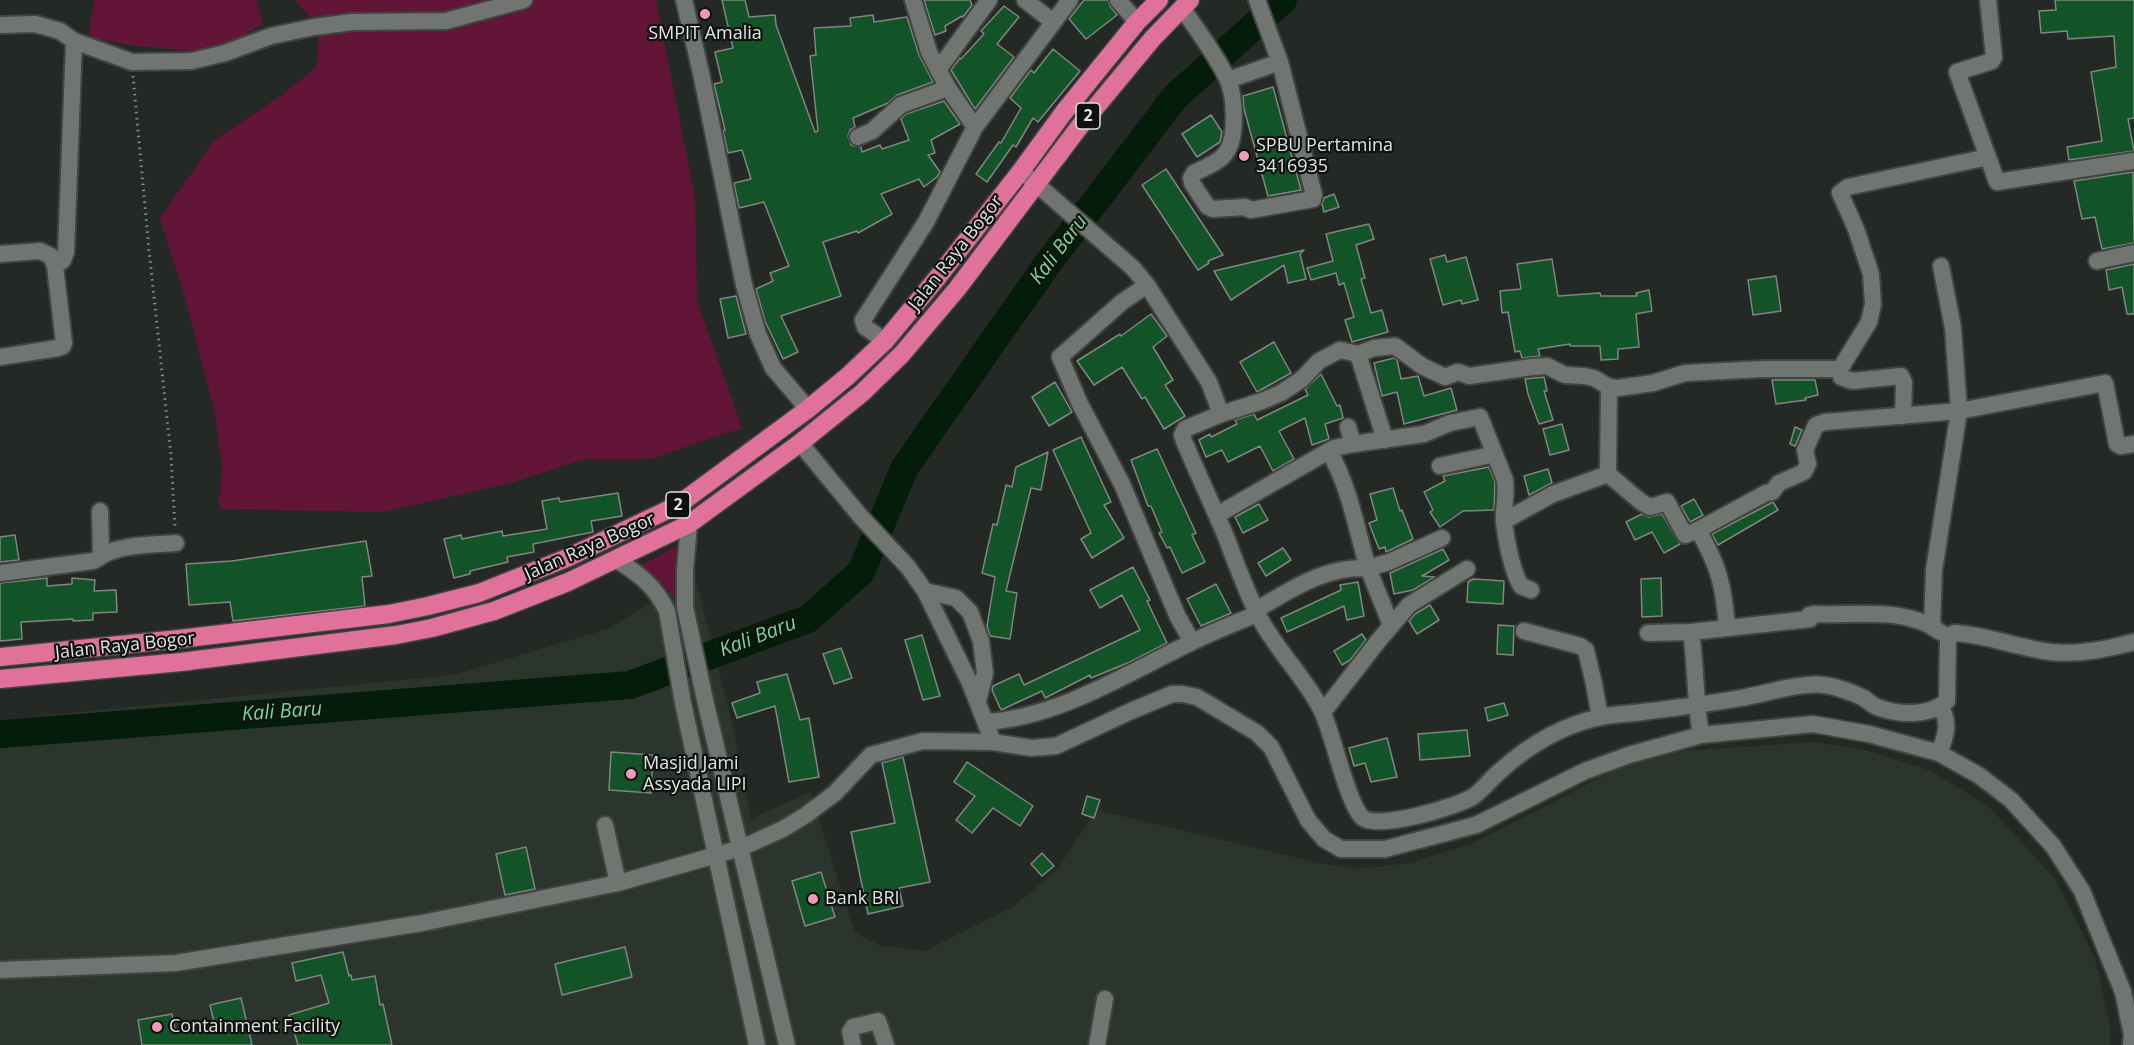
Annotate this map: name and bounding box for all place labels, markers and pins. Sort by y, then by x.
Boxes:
marker: SMPIT Amalia [698,7,712,21]
place label: SMPIT Amalia [648,23,762,45]
place label: SPBU Pertamina 3416935 [1256,135,1393,178]
marker: SPBU Pertamina 3416935 [1237,149,1251,163]
place label: Masjid Jami Assyada LIPI [643,753,747,795]
marker: Masjid Jami Assyada LIPI [624,767,638,781]
place label: Bank BRI [825,888,900,910]
marker: Bank BRI [806,892,820,906]
place label: Containment Facility [169,1016,340,1038]
marker: Containment Facility [150,1020,164,1034]

